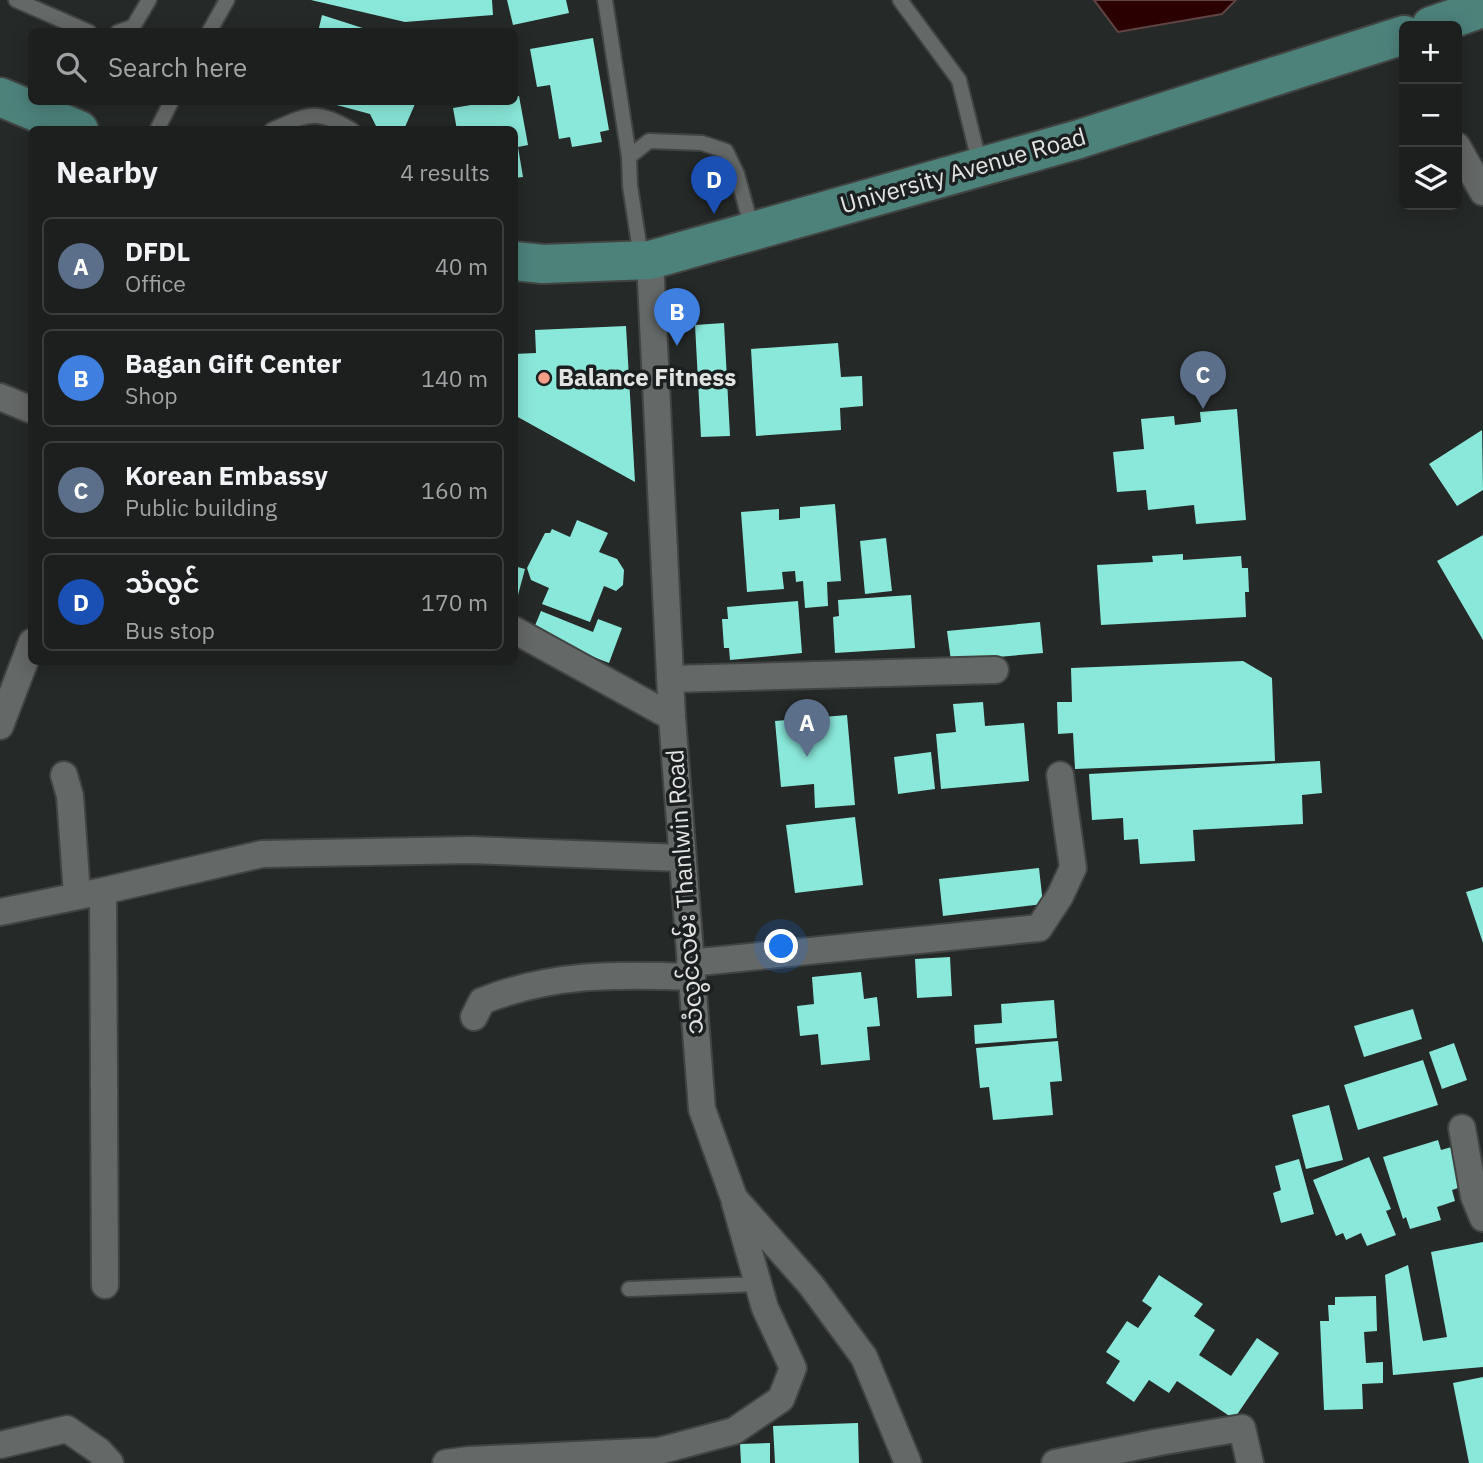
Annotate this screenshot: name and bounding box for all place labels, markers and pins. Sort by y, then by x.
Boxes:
pin: D [691,156,737,214]
pin: B [654,288,700,346]
pin: C [1180,351,1226,409]
place label: Balance Fitness [558,361,736,393]
marker: Balance Fitness [536,370,552,386]
pin: A [784,699,830,757]

